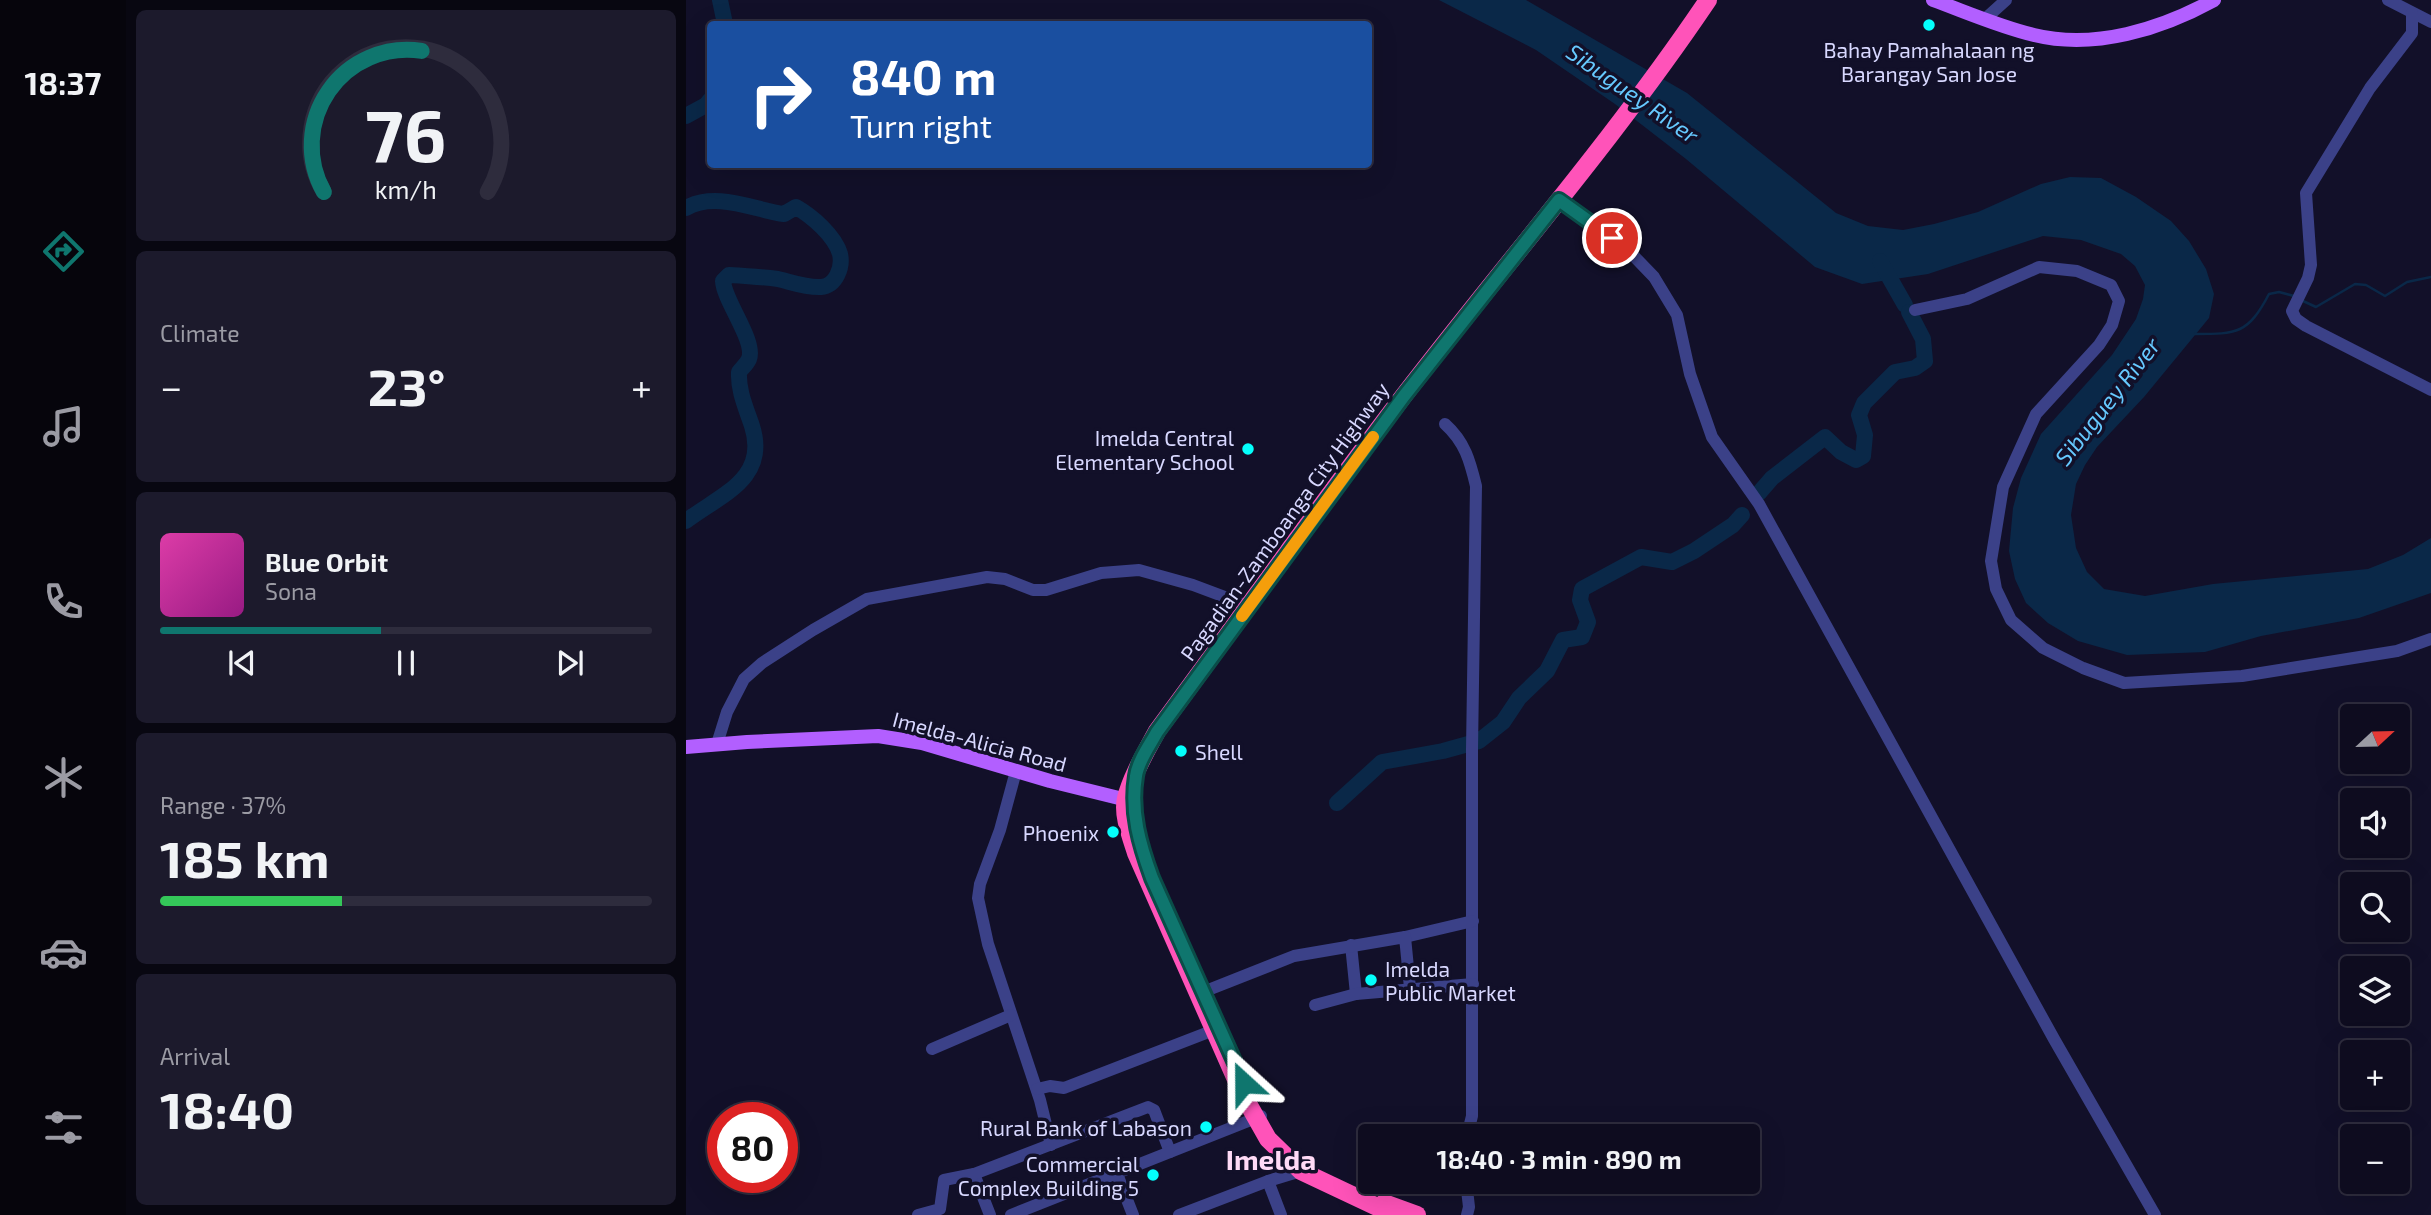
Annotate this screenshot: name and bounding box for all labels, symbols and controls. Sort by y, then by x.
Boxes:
marker: Bahay Pamahalaan ng Barangay San Jose [1921,17,1937,33]
water label: Sibuguey River [1562,37,1705,149]
place label: Bahay Pamahalaan ng Barangay San Jose [1823,37,2035,86]
text: 840 m [850,46,996,105]
icon: right [735,49,826,140]
text: 18:37 [24,63,102,101]
text: 76 [365,89,447,177]
text: Turn right [850,106,992,144]
text: km/h [375,173,437,203]
pin [1582,208,1642,268]
icon: arrive [1593,219,1631,257]
icon: directions [39,227,88,276]
text: Climate [160,319,240,347]
water label: Sibuguey River [2048,331,2166,470]
text: 23° [368,354,445,416]
text: − [160,363,182,409]
text: + [631,363,652,409]
street label: Pagadian-Zamboanga City Highway [1175,377,1393,665]
icon: music [39,402,88,451]
place label: Imelda Central Elementary School [1055,425,1235,474]
marker: Imelda Central Elementary School [1240,441,1256,457]
text: Blue Orbit [265,546,388,577]
icon: phone [39,577,88,626]
text: Sona [265,577,317,605]
icon: previous [223,644,261,682]
icon: pause [387,644,425,682]
icon: next [551,644,589,682]
north arrow [2340,704,2410,774]
map controls [2340,704,2410,1194]
street label: Imelda-Alicia Road [890,706,1070,776]
place label: Shell [1195,739,1243,764]
marker: Shell [1173,743,1189,759]
icon: climate [39,753,88,802]
button: sound [2340,788,2410,858]
text: Range · 37% [160,791,286,819]
place label: Phoenix [1023,820,1099,845]
marker: Phoenix [1105,824,1121,840]
text: 185 km [160,826,330,888]
button: search [2340,872,2410,942]
icon: car [39,928,88,977]
place label: Imelda Public Market [1385,956,1516,1005]
button: layers [2340,956,2410,1026]
marker: Imelda Public Market [1363,972,1379,988]
button: + [2340,1040,2410,1110]
text: Arrival [160,1042,230,1070]
position arrow [1207,1046,1281,1120]
text: 18:40 [160,1077,294,1139]
speed limit sign: 80 [707,1102,798,1193]
icon: filters [39,1103,88,1152]
place label: Rural Bank of Labason [980,1115,1192,1140]
marker: Rural Bank of Labason [1198,1119,1214,1135]
button: − [2340,1124,2410,1194]
district label: Imelda [1226,1142,1316,1176]
text: 18:40 · 3 min · 890 m [1436,1143,1682,1174]
place label: Commercial Complex Building 5 [958,1151,1140,1200]
marker: Commercial Complex Building 5 [1145,1167,1161,1183]

